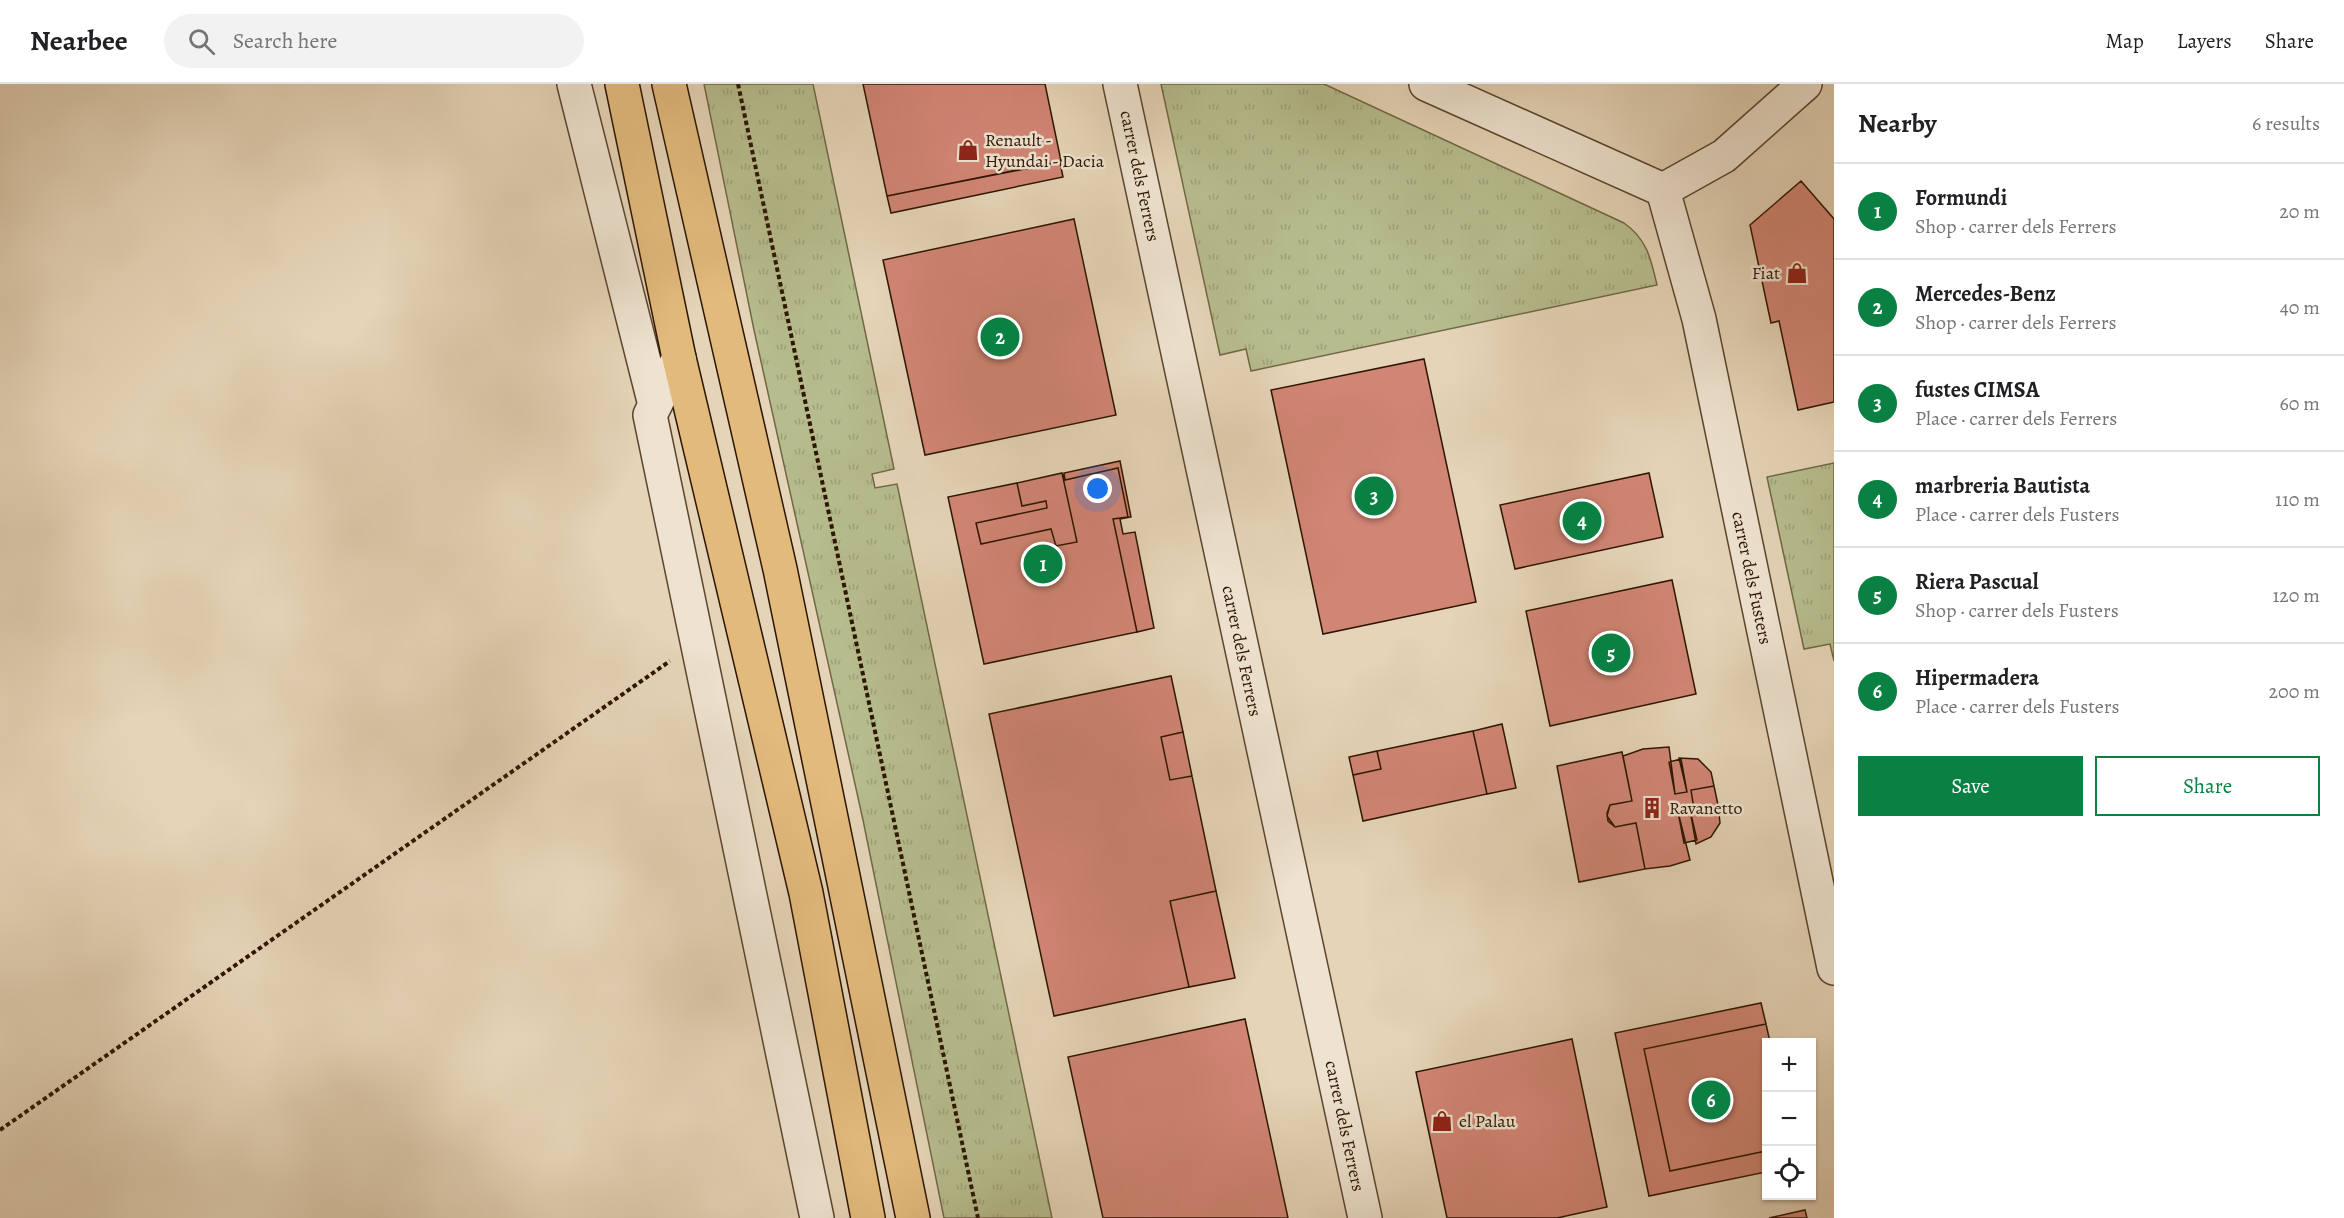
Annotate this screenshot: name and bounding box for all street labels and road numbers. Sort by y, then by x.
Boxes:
street label: carrer dels Ferrers [1114,108,1166,244]
street label: carrer dels Fusters [1726,509,1778,647]
street label: carrer dels Ferrers [1216,583,1268,719]
street label: carrer dels Ferrers [1319,1058,1371,1194]

